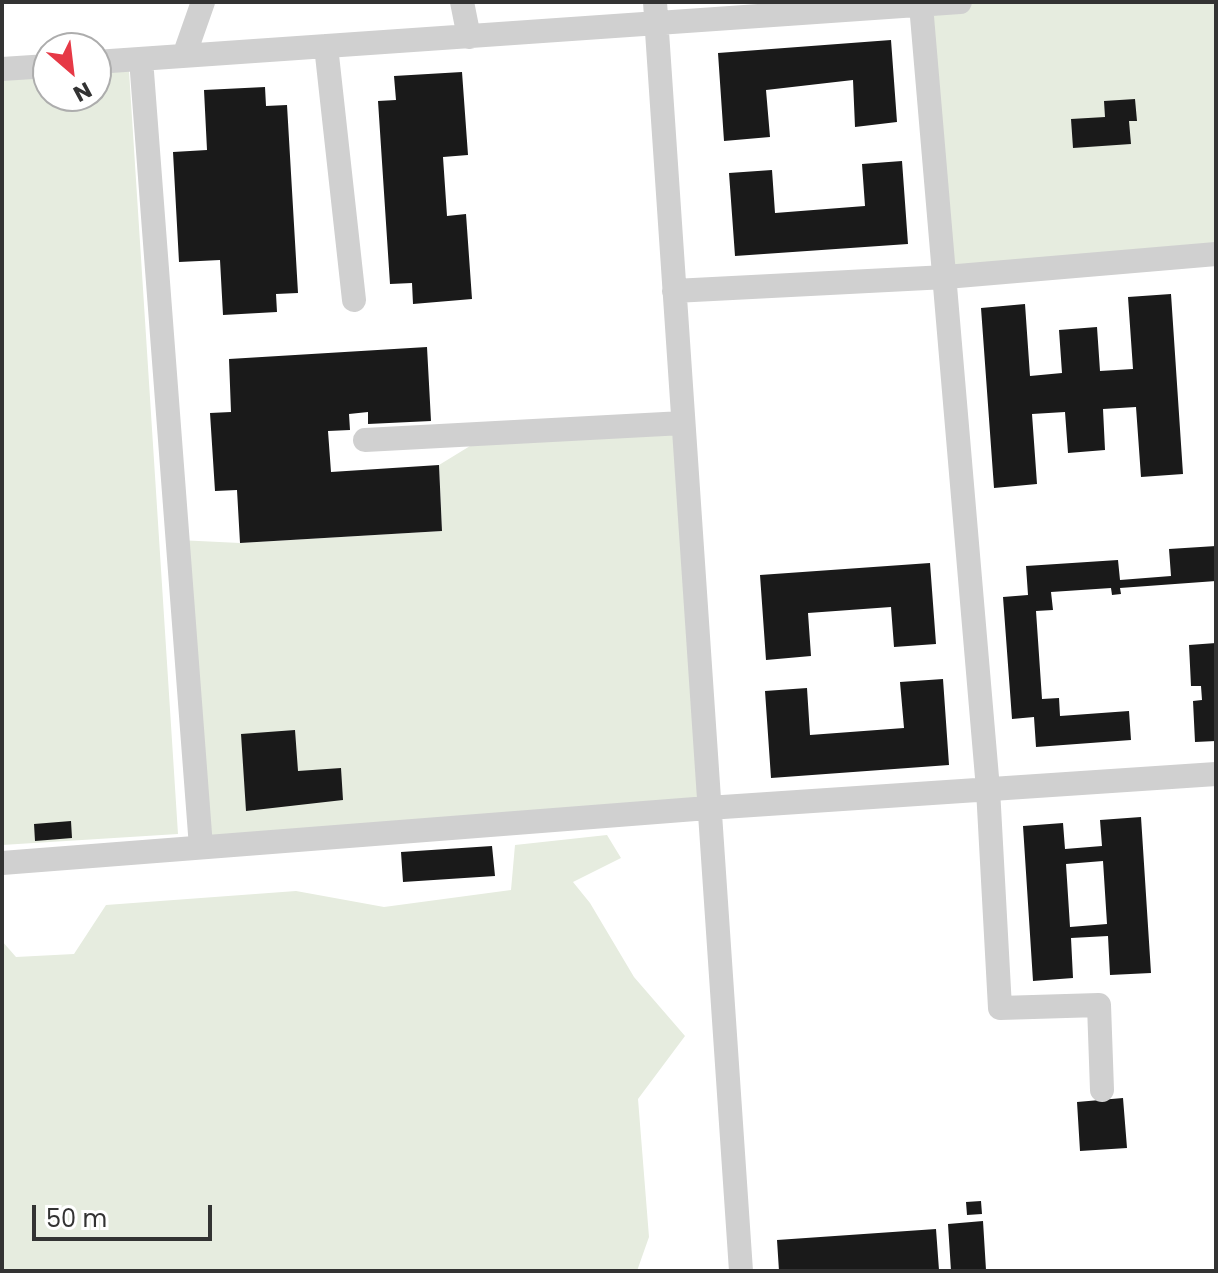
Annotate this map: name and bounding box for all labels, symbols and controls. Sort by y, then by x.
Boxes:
north arrow [32,32,112,112]
text: N [68,74,97,109]
scale bar [36,1189,216,1239]
text: 50 m [46,1202,107,1235]

